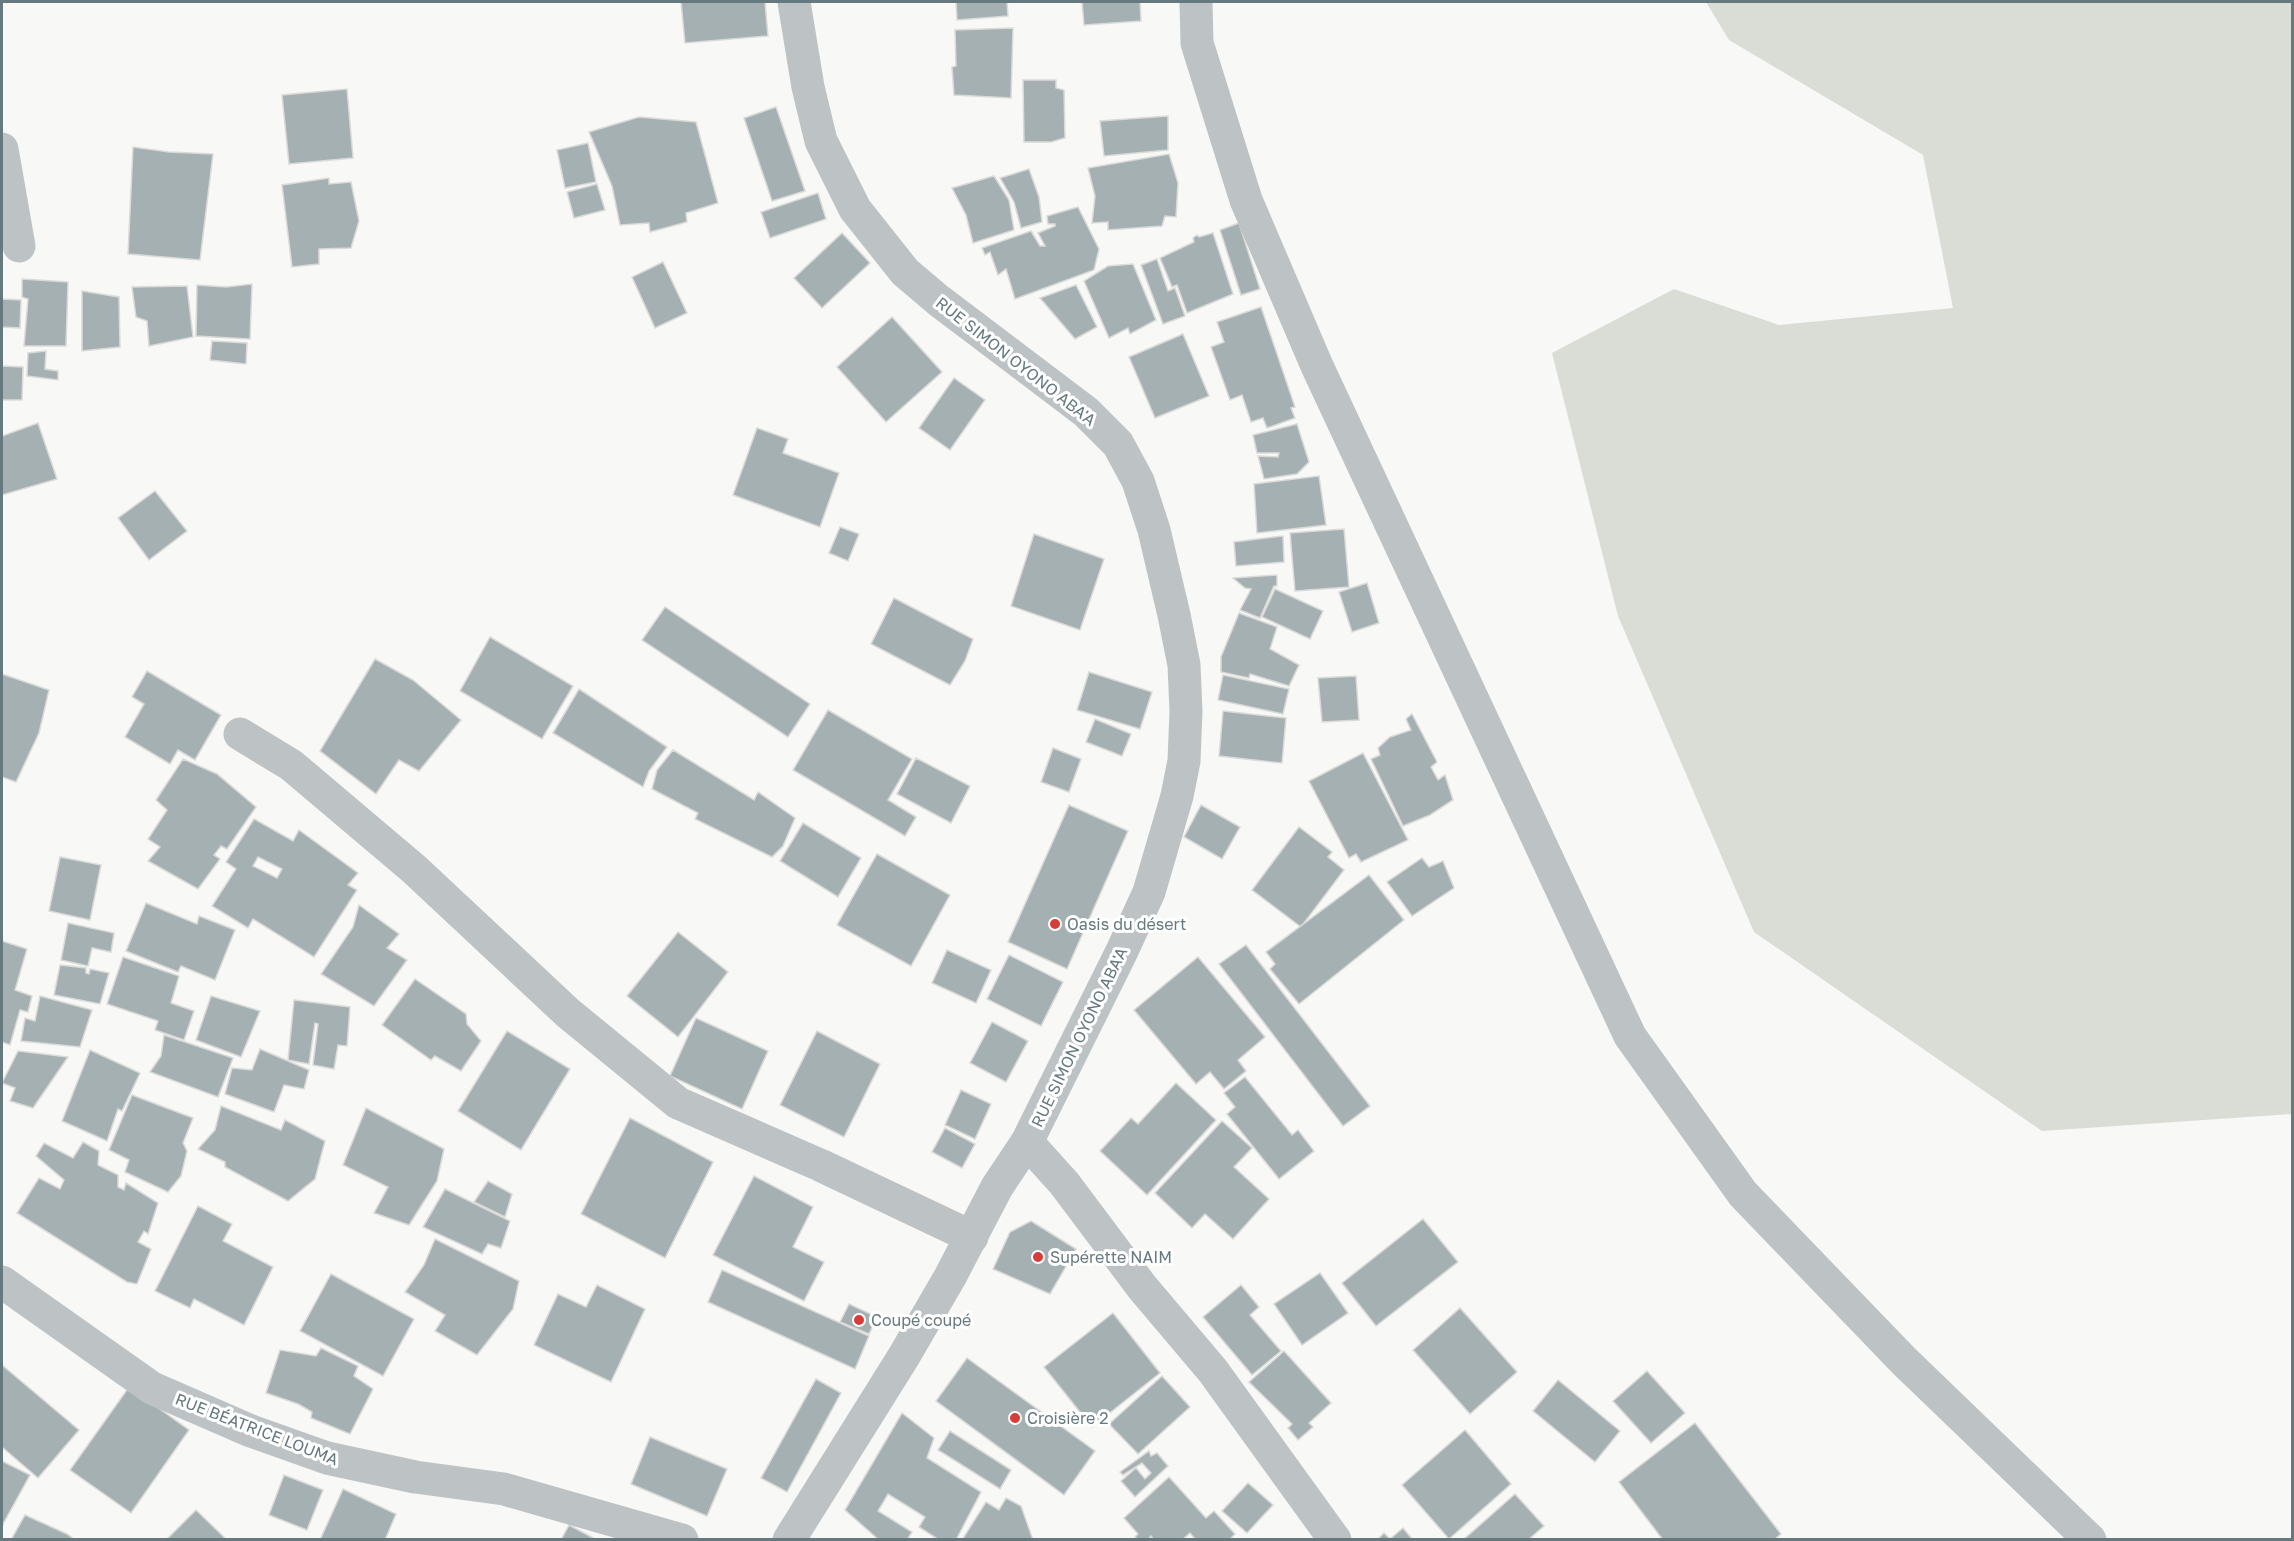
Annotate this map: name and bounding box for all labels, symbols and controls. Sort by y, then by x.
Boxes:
street label: RUE SIMON OYONO ABA'A [932,292,1100,430]
place label: Oasis du désert [1067,914,1187,934]
marker: Oasis du désert [1048,917,1062,931]
street label: RUE SIMON OYONO ABA'A [1027,944,1131,1130]
place label: Supérette NAIM [1050,1247,1172,1267]
marker: Supérette NAIM [1031,1250,1045,1264]
place label: Coupé coupé [871,1310,971,1330]
marker: Coupé coupé [852,1313,866,1327]
street label: RUE BÉATRICE LOUMA [173,1389,342,1469]
place label: Croisière 2 [1027,1408,1109,1428]
marker: Croisière 2 [1008,1411,1022,1425]

